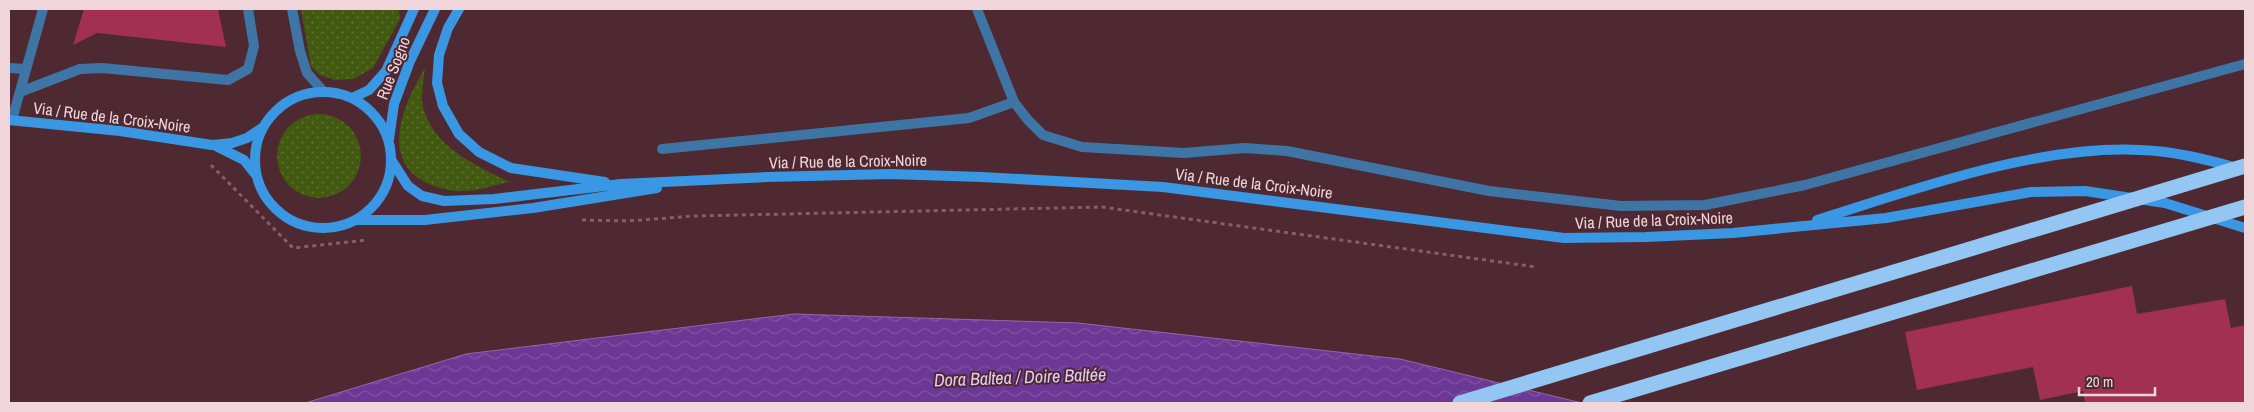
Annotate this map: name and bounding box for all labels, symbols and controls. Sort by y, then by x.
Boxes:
street label: Rue Sogno [371,33,415,103]
street label: Via / Rue de la Croix-Noire [32,96,192,138]
street label: Via / Rue de la Croix-Noire [769,149,927,173]
street label: Via / Rue de la Croix-Noire [1174,162,1334,204]
street label: Via / Rue de la Croix-Noire [1575,206,1733,234]
water label: Dora Baltea / Doire Baltée [933,362,1107,392]
scale bar [2079,364,2155,396]
text: 20 m [2086,371,2113,392]

